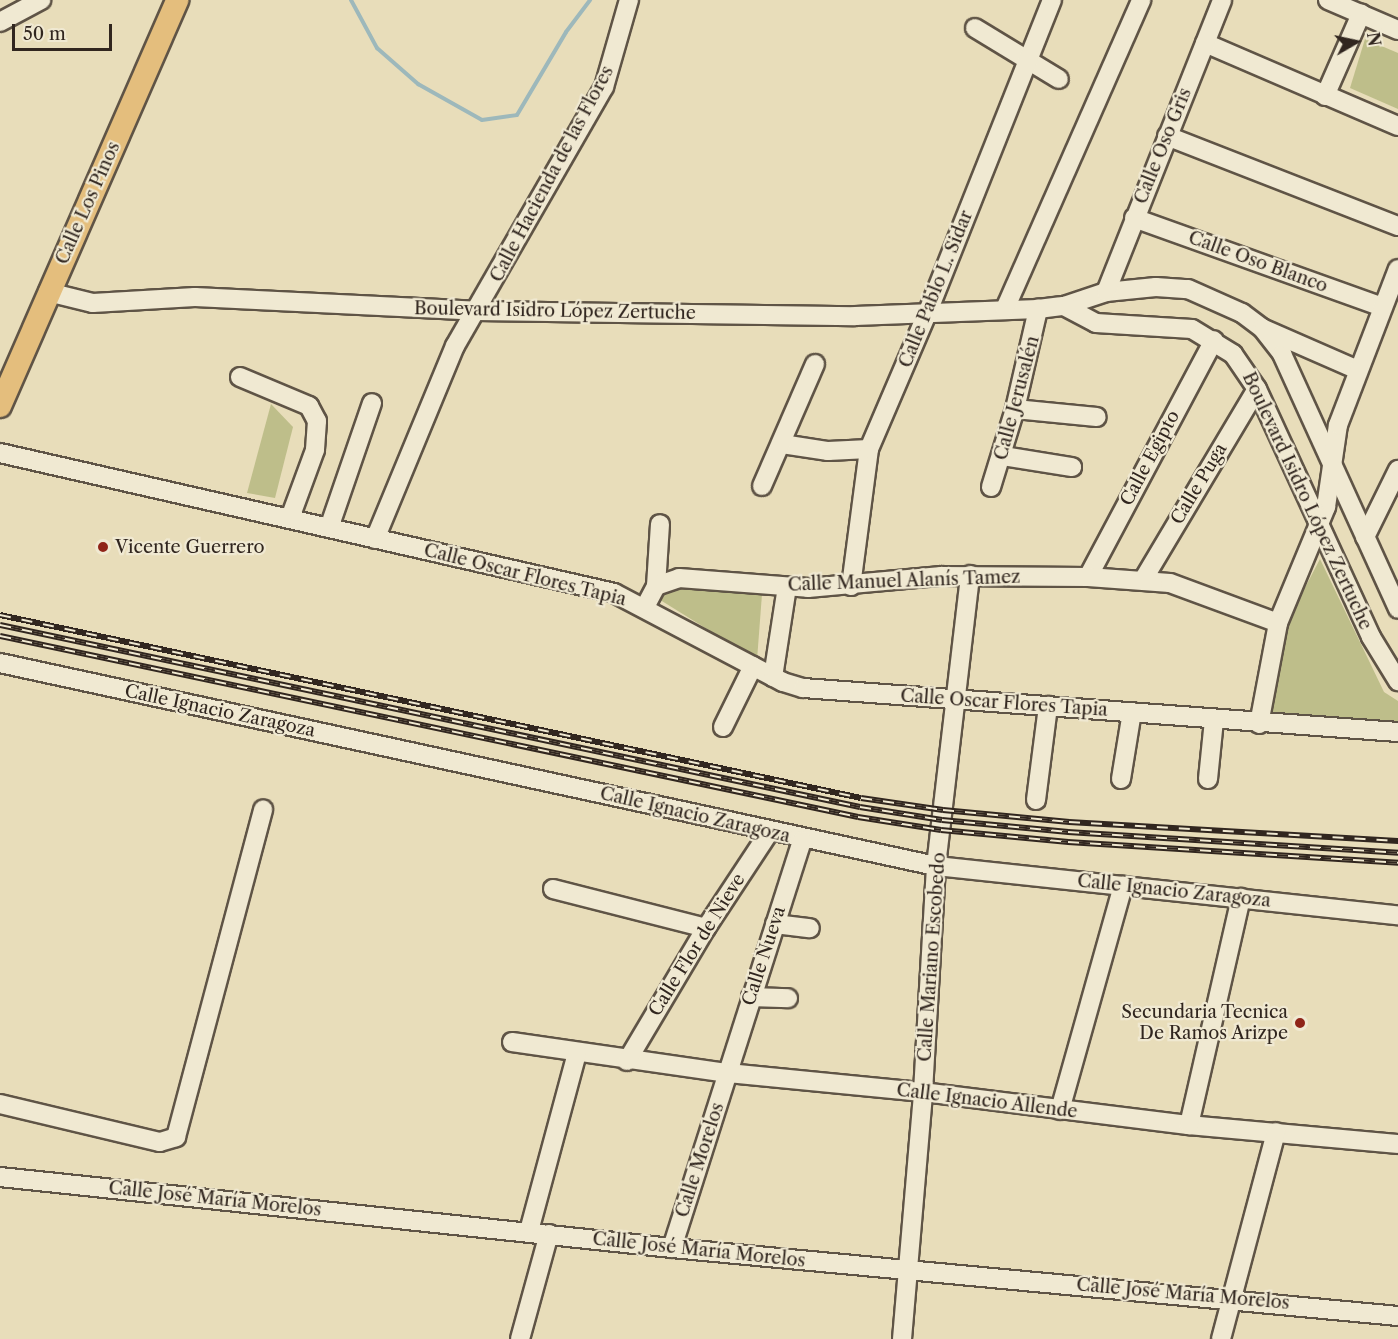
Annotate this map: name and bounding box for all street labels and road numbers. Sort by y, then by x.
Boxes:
street label: Calle Hacienda de las Flores [486,62,618,286]
street label: Calle Oso Gris [1130,85,1196,207]
street label: Calle Los Pinos [51,138,125,268]
street label: Calle Pablo L. Sidar [895,207,977,371]
street label: Calle Oso Blanco [1185,227,1331,297]
street label: Boulevard Isidro López Zertuche [414,298,696,324]
street label: Calle Jerusalén [990,333,1044,463]
street label: Boulevard Isidro López Zertuche [1238,369,1376,633]
street label: Calle Egipto [1116,407,1184,509]
street label: Calle Puga [1166,440,1232,528]
street label: Calle Oscar Flores Tapia [421,539,629,611]
street label: Calle Manuel Alanís Tamez [787,566,1021,596]
street label: Calle Ignacio Zaragoza [123,680,317,742]
street label: Calle Oscar Flores Tapia [899,685,1109,721]
street label: Calle Ignacio Zaragoza [598,783,792,847]
street label: Calle Mariano Escobedo [914,852,950,1062]
street label: Calle Flor de Nieve [644,870,750,1020]
street label: Calle Ignacio Zaragoza [1076,870,1272,912]
street label: Calle Nueva [738,904,790,1008]
street label: Calle Ignacio Allende [895,1079,1079,1123]
street label: Calle Morelos [671,1100,729,1220]
street label: Calle José María Morelos [107,1177,323,1221]
street label: Calle José María Morelos [591,1228,807,1272]
street label: Calle José María Morelos [1075,1274,1291,1314]

